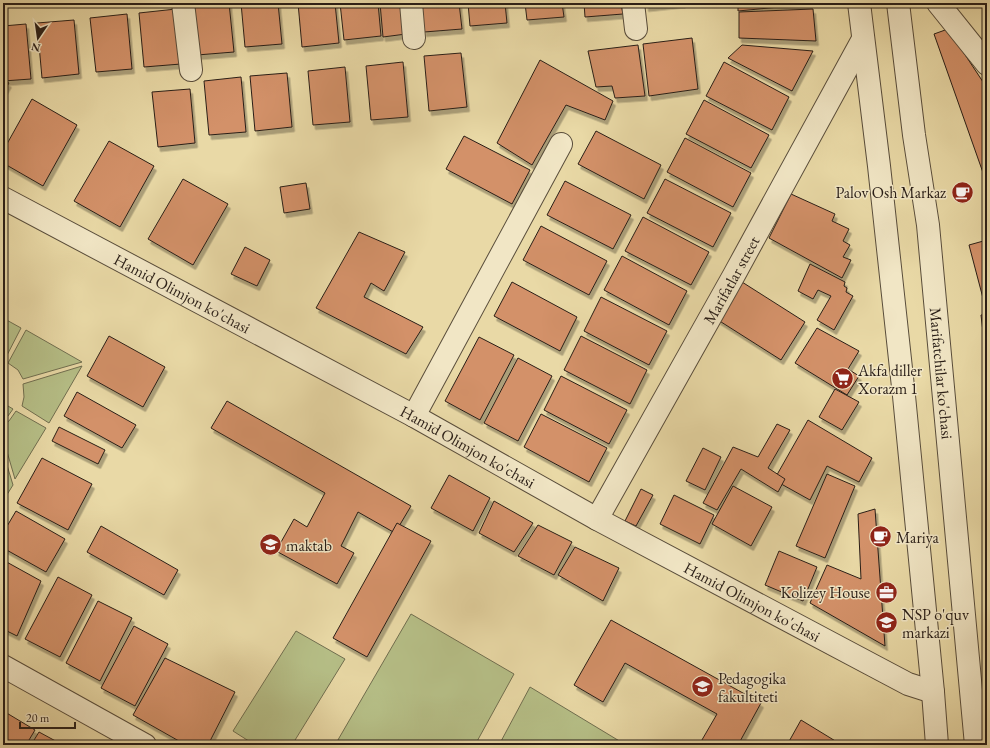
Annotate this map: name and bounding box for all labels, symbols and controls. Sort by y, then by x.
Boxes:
north arrow [18,18,58,58]
text: N [30,40,42,56]
cafe icon: Palov Osh Markaz [949,179,975,205]
place label: Palov Osh Markaz [836,182,946,203]
street label: Marifatlar street [698,232,764,328]
street label: Hamid Olimjon ko'chasi [110,248,254,338]
street label: Marifatchilar ko'chasi [925,306,958,440]
place label: Akfa diller Xorazm 1 [857,360,923,399]
supermarket icon: Akfa diller Xorazm 1 [830,366,856,392]
street label: Hamid Olimjon ko'chasi [397,400,539,493]
cafe icon: Mariya [867,524,893,550]
place label: Mariya [896,527,940,548]
school or university icon: maktab [257,532,283,558]
place label: maktab [286,535,332,556]
street label: Hamid Olimjon ko'chasi [680,557,824,646]
office icon: Kolizey House [873,579,899,605]
place label: Kolizey House [780,582,870,603]
place label: NSP o'quv markazi [902,604,970,643]
school or university icon: NSP o'quv markazi [874,610,900,636]
place label: Pedagogika fakultiteti [718,668,787,707]
school or university icon: Pedagogika fakultiteti [690,674,716,700]
scale bar [20,704,75,730]
text: 20 m [26,710,50,726]

